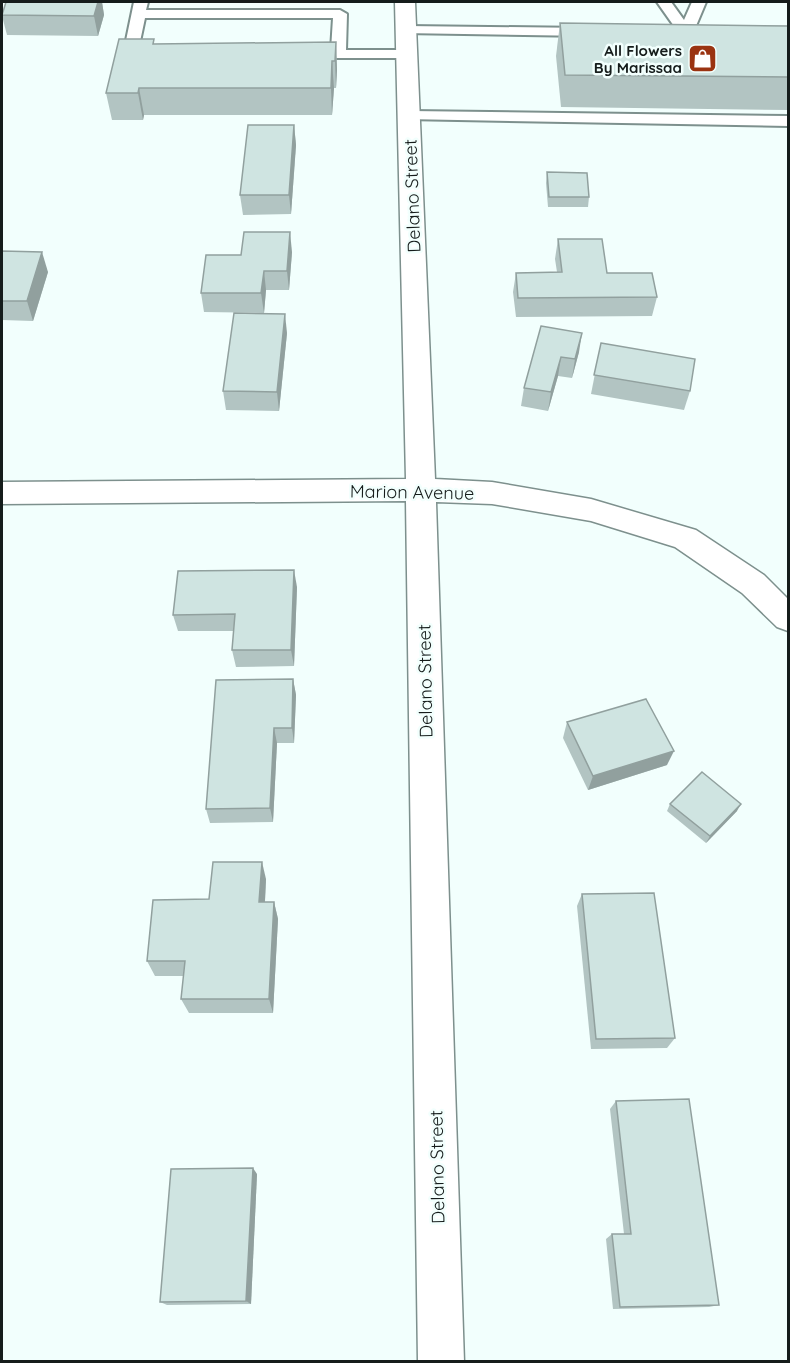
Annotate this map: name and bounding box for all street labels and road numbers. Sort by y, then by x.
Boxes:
street label: Delano Street [399,139,425,253]
street label: Marion Avenue [350,479,474,505]
street label: Delano Street [413,624,437,738]
street label: Delano Street [425,1110,449,1224]

